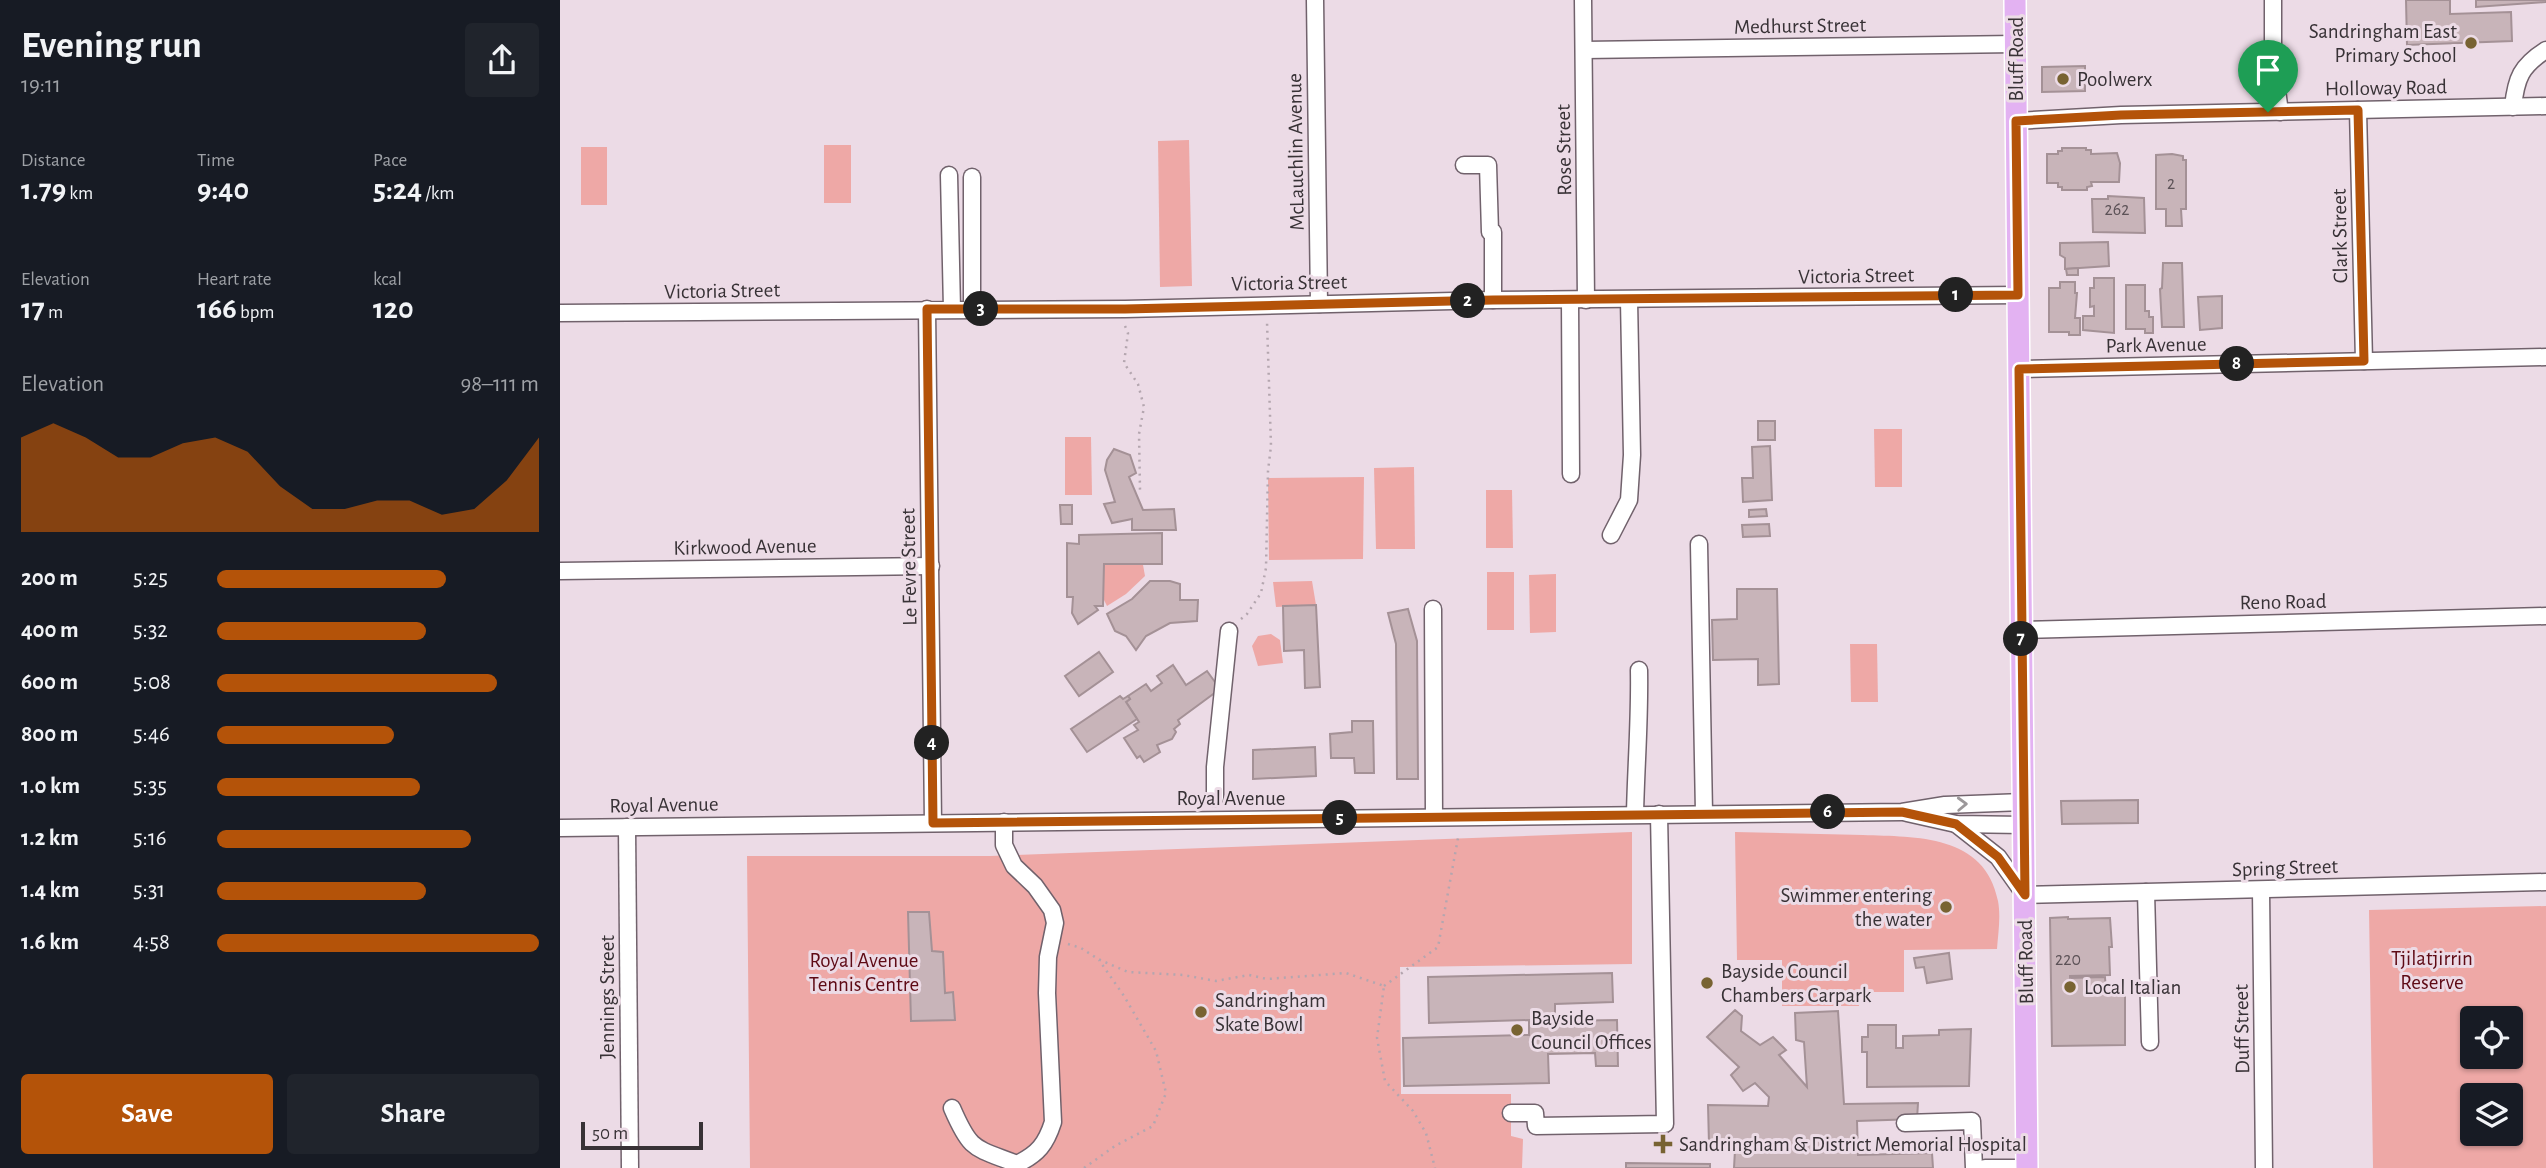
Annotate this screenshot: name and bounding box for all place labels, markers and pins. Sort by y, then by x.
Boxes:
place label: Sandringham East Primary School [2309,21,2457,66]
marker: Sandringham East Primary School [2463,35,2479,51]
pin [2238,40,2298,112]
place label: Poolwerx [2077,69,2152,90]
marker: Poolwerx [2055,71,2071,87]
pin: 1 [1938,278,1974,312]
pin: 2 [1450,284,1486,318]
pin: 3 [964,292,998,326]
pin: 8 [2220,346,2254,382]
pin: 7 [2004,622,2038,656]
pin: 4 [914,726,950,760]
pin: 6 [1810,794,1846,830]
pin: 5 [1322,800,1358,836]
place label: Swimmer entering the water [1780,885,1933,930]
marker: Swimmer entering the water [1938,899,1954,915]
place label: Bayside Council Chambers Carpark [1721,961,1872,1006]
marker: Bayside Council Chambers Carpark [1699,975,1715,991]
place label: Local Italian [2084,977,2181,998]
marker: Local Italian [2062,979,2078,995]
place label: Sandringham Skate Bowl [1215,990,1326,1035]
marker: Sandringham Skate Bowl [1193,1004,1209,1020]
place label: Bayside Council Offices [1531,1008,1652,1053]
marker: Bayside Council Offices [1509,1022,1525,1038]
marker: Sandringham & District Memorial Hospital [1653,1134,1673,1154]
place label: Sandringham & District Memorial Hospital [1679,1134,2027,1155]

